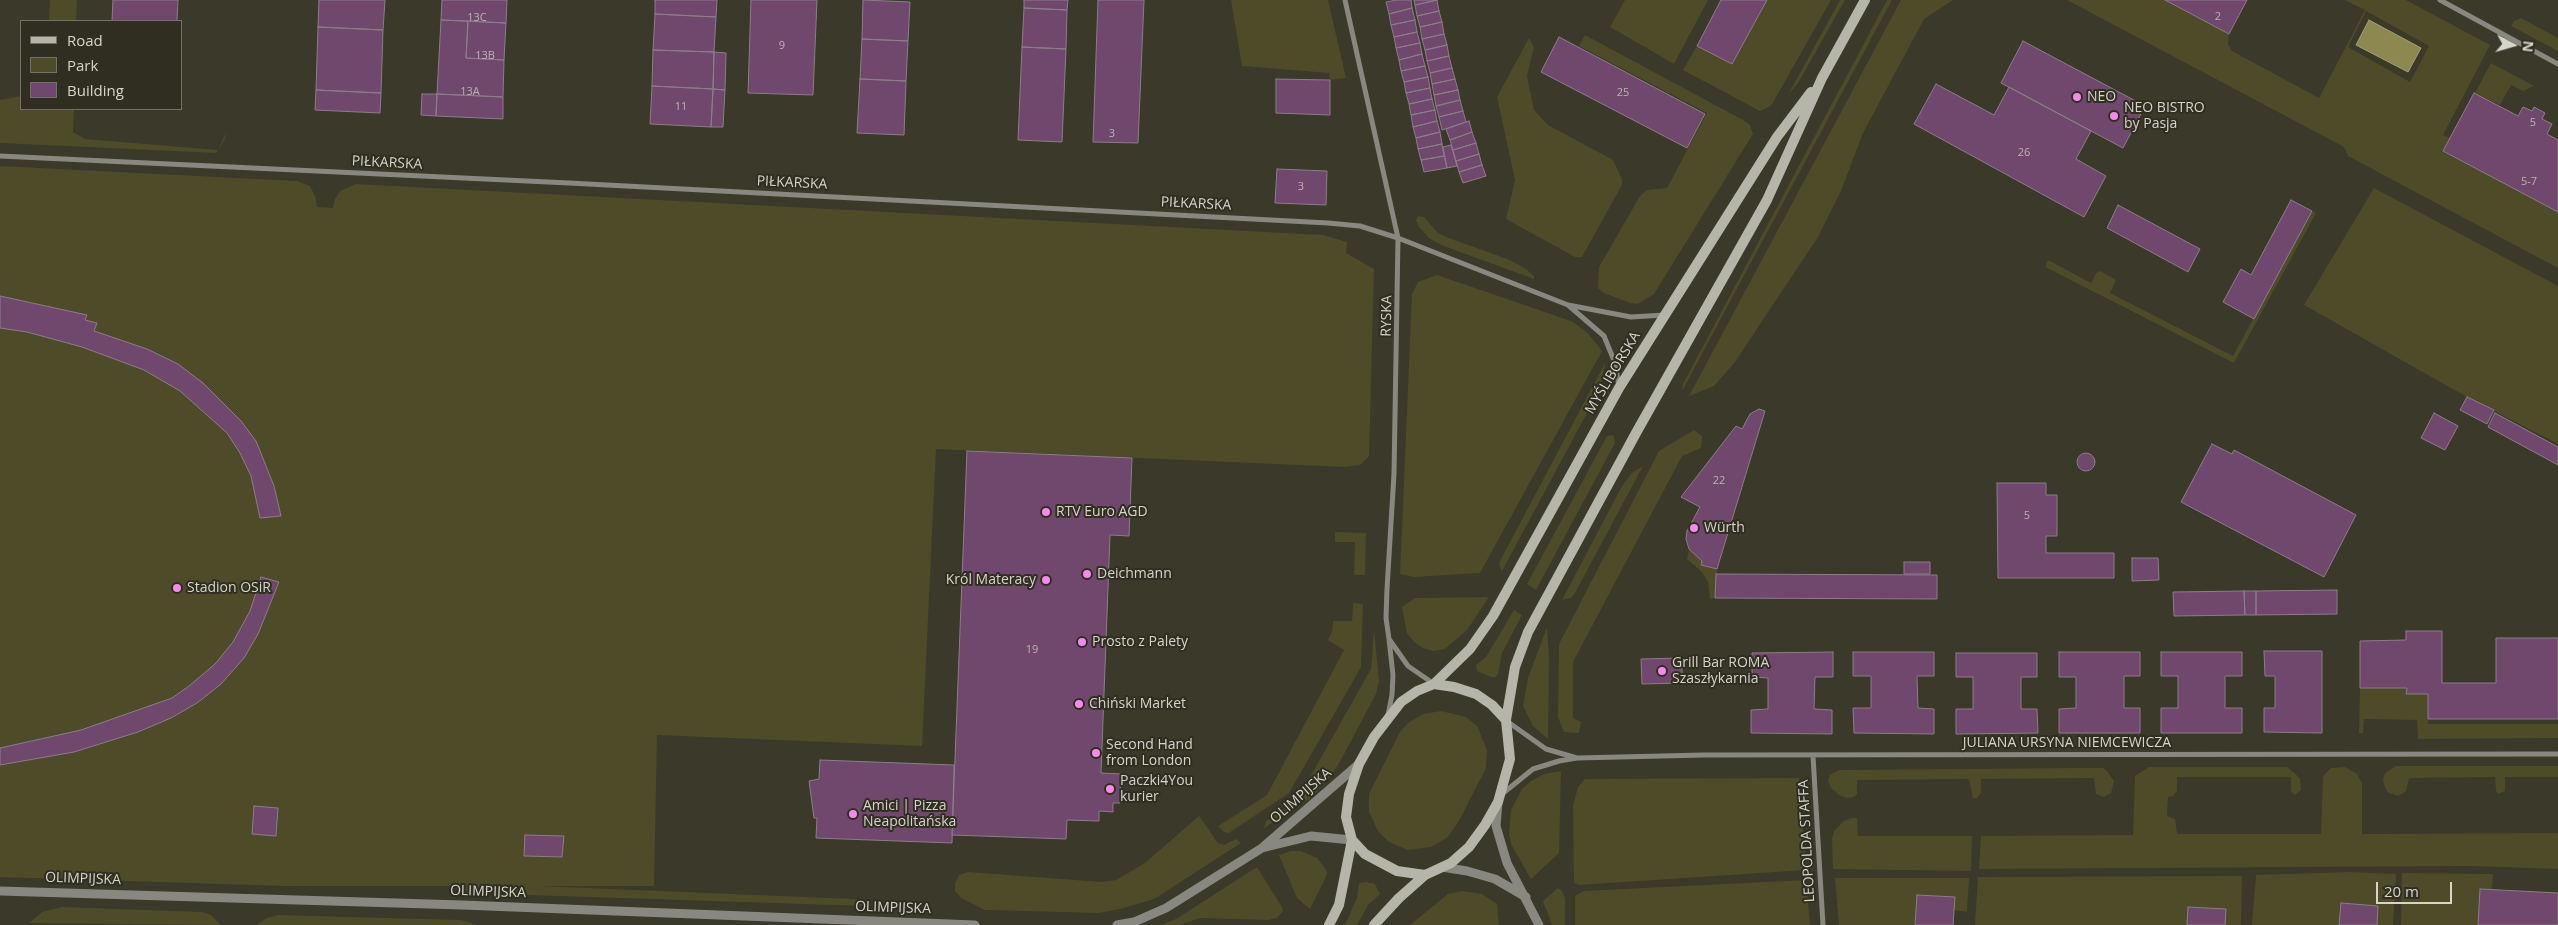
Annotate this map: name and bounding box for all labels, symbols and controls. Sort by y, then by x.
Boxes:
house number: 2 [2215,10,2221,24]
house number: 13C [467,11,487,25]
legend [20,20,182,110]
north arrow [2488,20,2538,70]
text: Road [67,30,103,50]
house number: 9 [779,39,785,53]
text: N [2518,40,2538,53]
house number: 13B [475,49,495,63]
text: Park [67,55,98,75]
text: Building [67,80,124,100]
house number: 13A [460,85,480,99]
house number: 25 [1617,86,1629,100]
place label: NEO [2087,89,2116,105]
marker: NEO [2071,91,2083,103]
house number: 11 [675,100,687,114]
place label: NEO BISTRO by Pasja [2124,100,2205,132]
marker: NEO BISTRO by Pasja [2108,110,2120,122]
house number: 5 [2530,116,2536,130]
house number: 3 [1109,127,1115,141]
house number: 26 [2018,146,2030,160]
street label: PIŁKARSKA [351,153,423,173]
street label: PIŁKARSKA [756,173,828,193]
house number: 5-7 [2521,175,2537,189]
house number: 3 [1298,180,1304,194]
street label: PIŁKARSKA [1160,194,1232,214]
street label: RYSKA [1378,295,1396,337]
street label: MYŚLIBORSKA [1582,329,1644,417]
house number: 22 [1713,474,1725,488]
place label: RTV Euro AGD [1056,504,1148,520]
marker: RTV Euro AGD [1040,506,1052,518]
house number: 5 [2024,509,2030,523]
place label: Würth [1704,520,1745,536]
marker: Würth [1688,522,1700,534]
place label: Deichmann [1097,566,1172,582]
marker: Deichmann [1081,568,1093,580]
place label: Król Materacy [946,572,1036,588]
marker: Król Materacy [1040,574,1052,586]
place label: Stadion OSiR [187,580,271,596]
marker: Stadion OSiR [171,582,183,594]
place label: Prosto z Palety [1092,634,1188,650]
marker: Prosto z Palety [1076,636,1088,648]
house number: 19 [1026,643,1038,657]
place label: Grill Bar ROMA Szaszłykarnia [1672,655,1769,688]
marker: Grill Bar ROMA Szaszłykarnia [1656,665,1668,677]
place label: Chiński Market [1089,696,1186,712]
marker: Chiński Market [1073,698,1085,710]
street label: JULIANA URSYNA NIEMCEWICZA [1963,735,2171,751]
place label: Second Hand from London [1106,737,1193,770]
marker: Second Hand from London [1090,747,1102,759]
street label: OLIMPIJSKA [1267,765,1335,827]
place label: Paczki4You kurier [1120,773,1193,806]
street label: LEOPOLDA STAFFA [1795,779,1819,903]
marker: Paczki4You kurier [1104,783,1116,795]
place label: Amici | Pizza Neapolitańska [863,798,956,830]
marker: Amici | Pizza Neapolitańska [847,808,859,820]
street label: OLIMPIJSKA [45,869,121,889]
scale bar [2378,872,2454,904]
text: 20 m [2384,881,2419,901]
street label: OLIMPIJSKA [450,882,526,902]
street label: OLIMPIJSKA [855,898,931,918]

